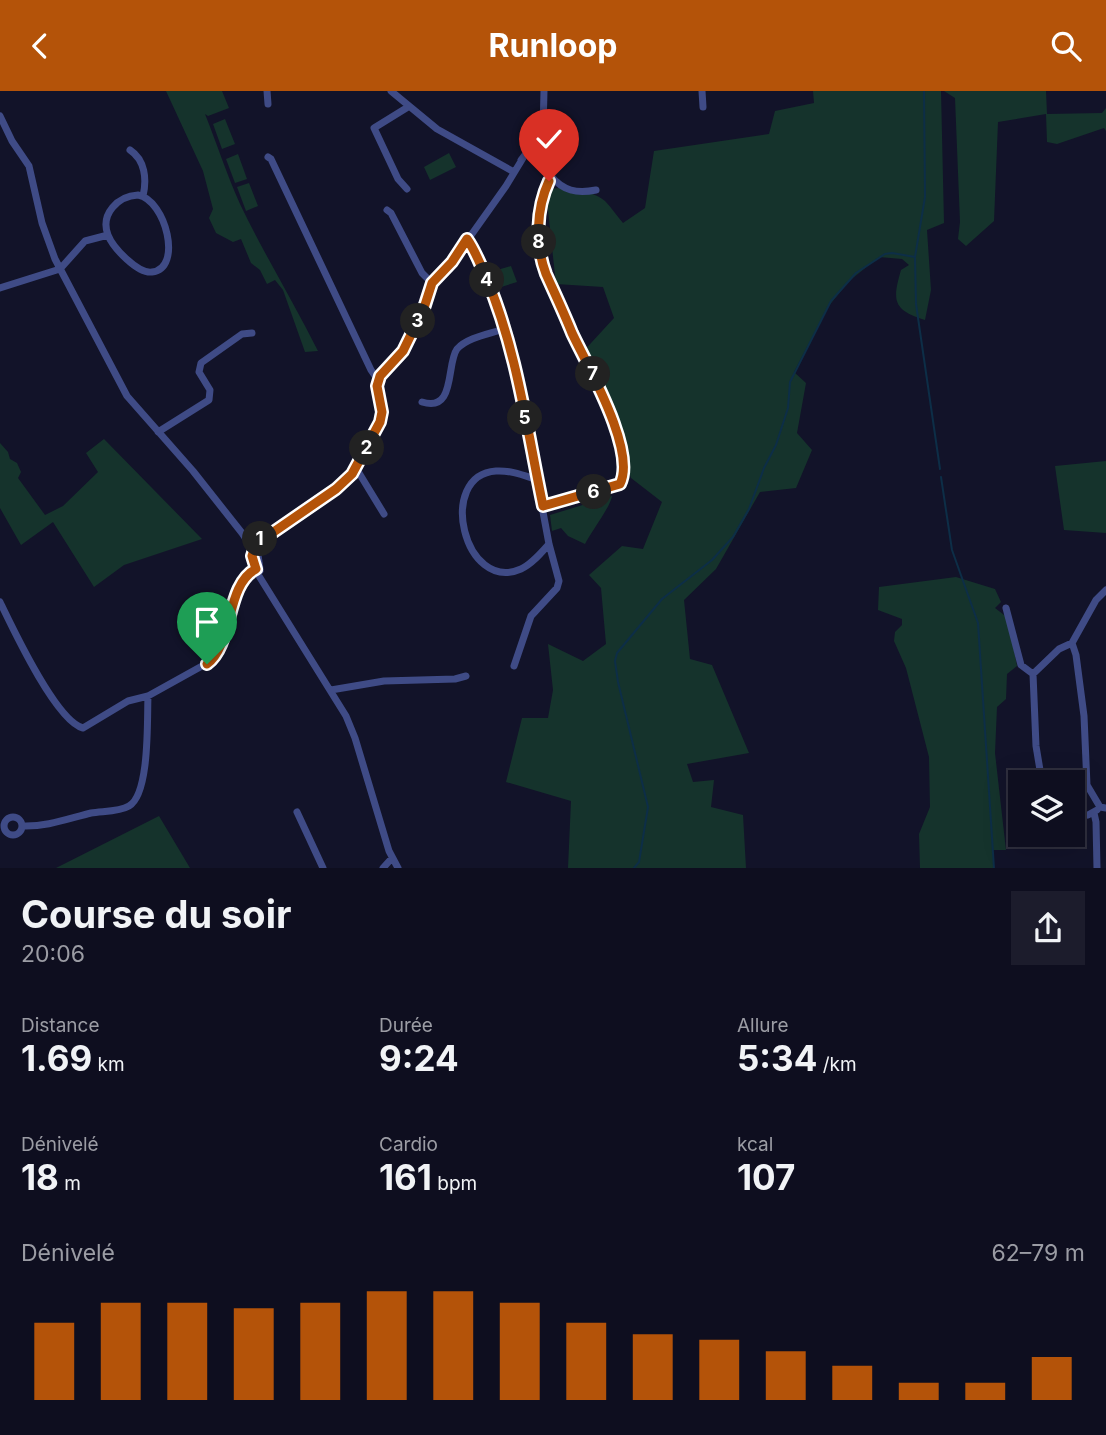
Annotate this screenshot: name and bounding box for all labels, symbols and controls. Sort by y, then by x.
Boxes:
text: Runloop [489,26,617,65]
icon: back [21,27,59,65]
icon: search [1047,27,1085,65]
pin [519,109,579,181]
icon: check [530,120,568,158]
pin: 8 [522,225,556,259]
text: 8 [532,230,545,253]
pin: 4 [470,263,504,297]
text: 4 [480,268,493,291]
pin: 3 [400,303,436,338]
text: 3 [411,309,424,332]
pin: 7 [576,357,610,391]
text: 7 [587,362,598,385]
pin: 5 [508,401,542,435]
text: 5 [518,406,531,429]
pin: 2 [350,431,384,465]
text: 2 [361,436,372,459]
pin: 6 [576,475,612,509]
text: 6 [587,480,600,503]
pin: 1 [243,521,278,557]
text: 1 [255,527,264,550]
pin [177,592,237,664]
icon: arrive [188,603,226,641]
map controls [1008,770,1085,847]
button: layers [1008,770,1085,847]
text: Course du soir [21,891,291,937]
button: share [1011,891,1085,965]
text: 20:06 [21,940,85,968]
text: Distance [21,1014,99,1037]
text: Durée [379,1014,433,1037]
text: Allure [737,1014,788,1037]
text: 1.69 [21,1037,92,1079]
text: 9:24 [379,1037,459,1079]
text: 5:34 [737,1037,817,1079]
text: km [92,1053,125,1076]
text: /km [817,1053,857,1076]
text: Dénivelé [21,1133,99,1156]
text: Cardio [379,1133,438,1156]
text: kcal [737,1133,773,1156]
text: 18 [21,1156,59,1198]
text: 161 [379,1156,432,1198]
text: 107 [737,1156,795,1198]
text: m [59,1172,81,1195]
text: bpm [432,1172,477,1195]
text: Dénivelé [21,1239,115,1267]
text: 62–79 m [992,1239,1085,1267]

